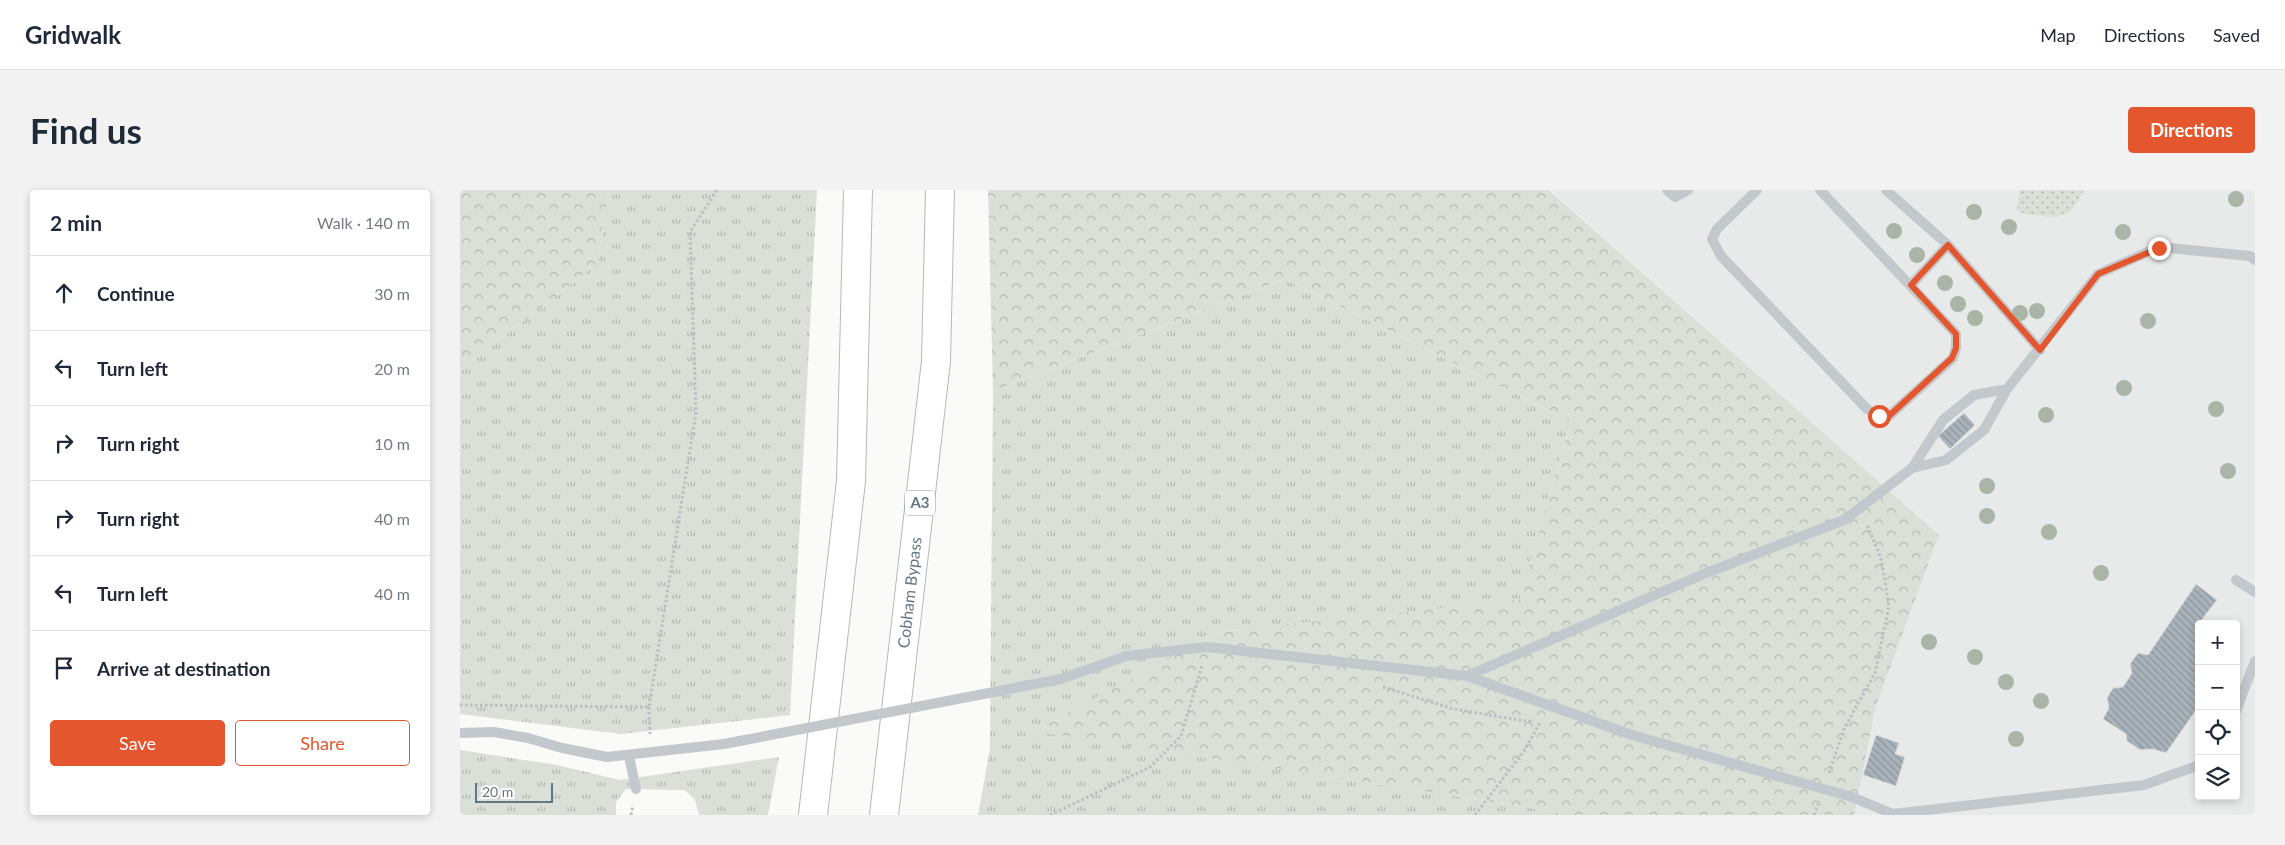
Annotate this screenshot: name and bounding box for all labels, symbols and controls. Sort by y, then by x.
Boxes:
text: Gridwalk [25,20,121,49]
text: Map [2040,24,2076,46]
text: Directions [2104,24,2185,46]
text: Saved [2213,24,2260,46]
button: Directions [2128,107,2255,153]
text: Find us [30,109,142,151]
text: 2 min [50,210,102,235]
text: Walk · 140 m [317,213,410,232]
route end [2148,237,2171,260]
icon: ahead [50,279,78,307]
text: Continue [97,282,175,305]
text: 30 m [374,284,410,303]
icon: left [50,354,78,382]
text: Turn left [97,357,168,380]
text: 20 m [374,359,410,378]
route start [1868,405,1891,428]
icon: right [50,429,78,457]
text: Turn right [97,432,179,455]
text: 10 m [374,434,410,453]
road number: A3 [905,490,935,516]
icon: right [50,504,78,532]
text: Turn right [97,507,179,530]
text: 40 m [374,509,410,528]
street label: Cobham Bypass [893,536,925,649]
icon: left [50,579,78,607]
text: Turn left [97,582,168,605]
text: 40 m [374,584,410,603]
map controls [2195,620,2240,800]
button: + [2195,620,2240,665]
icon: arrive [50,654,78,682]
text: Arrive at destination [97,657,270,680]
button: − [2195,665,2240,710]
button: locate [2195,710,2240,755]
button: Save [50,720,225,766]
button: Share [235,720,410,766]
button: layers [2195,755,2240,800]
scale bar [475,780,552,803]
text: 20 m [482,783,513,800]

